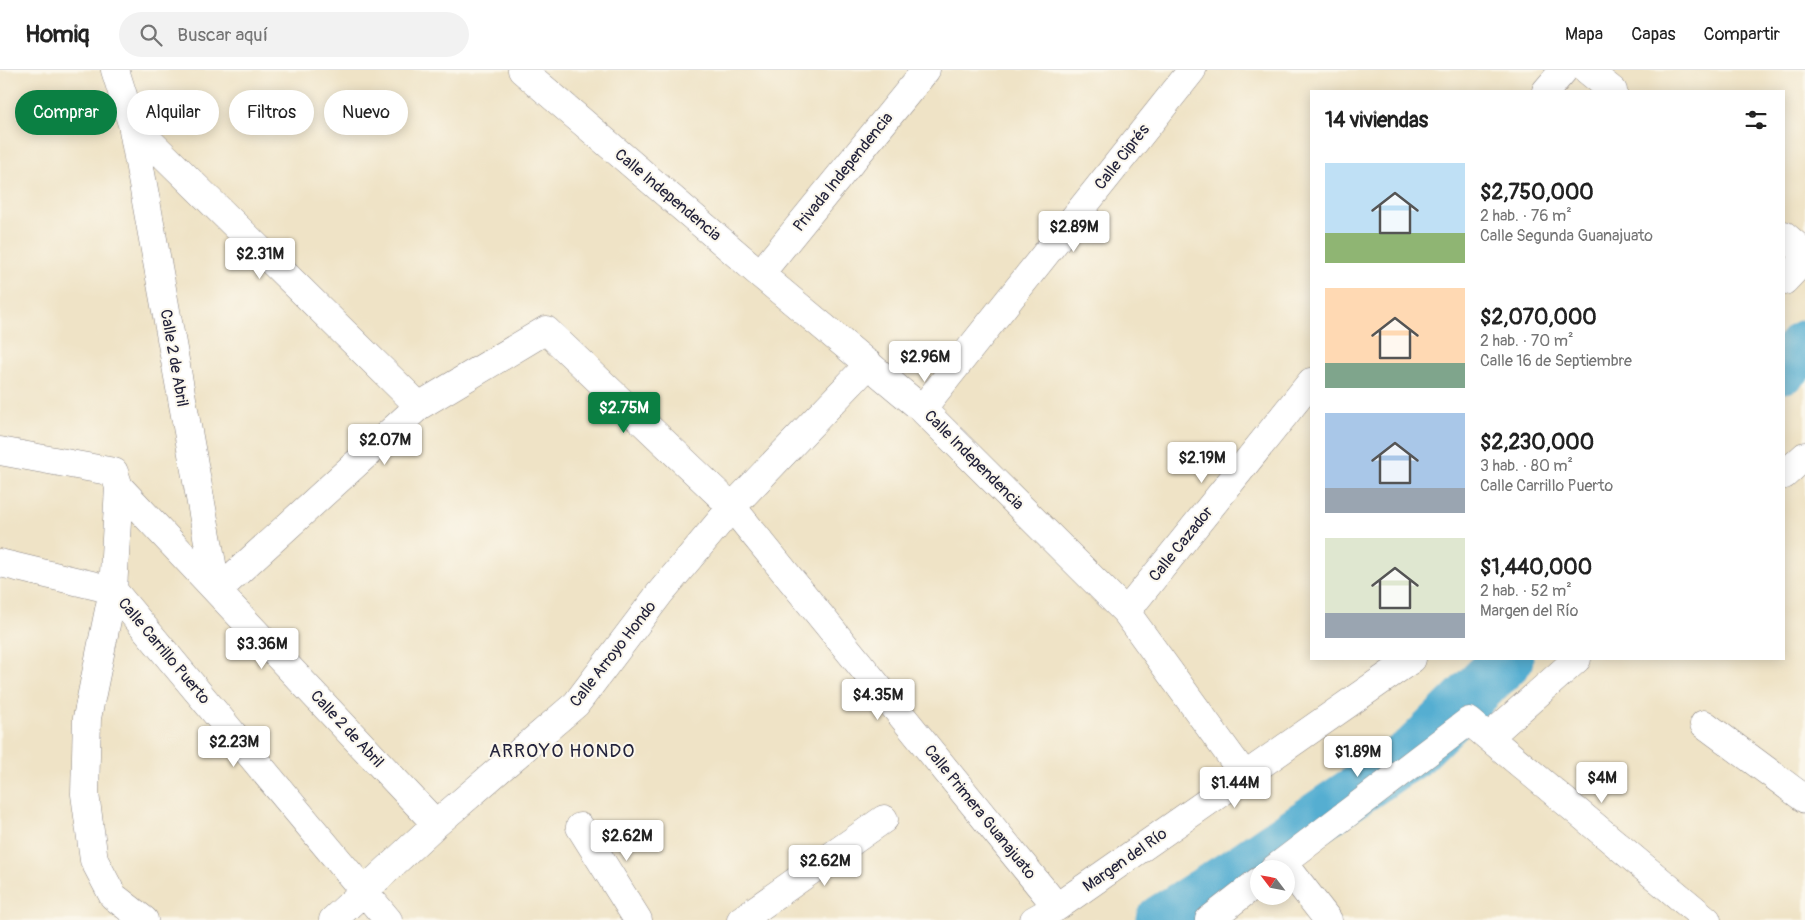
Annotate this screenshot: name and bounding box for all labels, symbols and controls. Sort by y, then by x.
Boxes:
search box [119,12,469,57]
text: Homiq [25,20,89,49]
icon: search [137,21,165,49]
text: Buscar aquí [177,23,268,47]
text: Mapa [1565,23,1603,46]
text: Capas [1631,23,1676,46]
text: Compartir [1704,23,1780,46]
chip: Comprar [15,90,117,135]
chip: Alquilar [127,90,219,135]
chip: Filtros [229,90,314,135]
chip: Nuevo [324,90,408,135]
icon: filters [1742,106,1770,134]
text: 14 viviendas [1325,107,1428,134]
street label: Privada Independencia [789,108,897,236]
street label: Calle Ciprés [1090,120,1154,194]
street label: Calle Independencia [611,145,725,245]
text: $2,750,000 [1480,179,1594,206]
icon: home [1365,183,1425,243]
text: 2 hab. · 76 m² [1480,206,1572,226]
pin: $2.89M [1033,210,1115,253]
text: $2.89M [1050,217,1098,237]
text: Calle Segunda Guanajuato [1480,226,1653,246]
pin: $2.31M [219,238,301,280]
text: $2.31M [236,244,284,264]
text: $2,070,000 [1480,304,1597,331]
street label: Calle 2 de Abril [156,308,192,408]
icon: home [1365,308,1425,368]
text: 2 hab. · 70 m² [1480,331,1573,351]
pin: $2.96M [884,340,966,383]
text: $2.96M [900,347,950,367]
text: Calle 16 de Septiembre [1480,351,1632,371]
pin: $2.75M [583,392,665,434]
text: $2.75M [599,398,649,418]
street label: Calle Independencia [920,406,1028,514]
pin: $2.07M [344,424,426,466]
text: $2,230,000 [1480,429,1594,456]
text: $2.07M [359,430,411,450]
icon: home [1365,433,1425,493]
pin: $2.19M [1161,442,1243,484]
text: $2.19M [1178,448,1226,468]
text: 3 hab. · 80 m² [1480,456,1573,476]
text: Calle Carrillo Puerto [1480,476,1613,496]
street label: Calle Cazador [1145,502,1218,586]
text: $1,440,000 [1480,554,1592,581]
icon: home [1365,558,1425,618]
text: 2 hab. · 52 m² [1480,581,1572,601]
street label: Calle Carrillo Puerto [114,594,215,709]
street label: Calle Arroyo Hondo [565,597,661,711]
text: Margen del Río [1480,601,1578,621]
pin: $3.36M [221,628,303,670]
text: $3.36M [237,634,287,654]
pin: $4.35M [837,678,919,721]
text: $4.35M [853,685,903,705]
street label: Calle 2 de Abril [306,686,388,772]
pin: $2.23M [193,726,275,768]
text: $2.23M [209,732,259,752]
pin: $1.89M [1317,736,1399,778]
district label: ARROYO HONDO [489,739,635,763]
street label: Calle Primera Guanajuato [920,741,1041,884]
text: $1.89M [1335,742,1381,762]
pin: $4M [1578,762,1626,804]
pin: $1.44M [1194,766,1276,809]
text: $4M [1587,768,1617,788]
text: $1.44M [1211,773,1259,793]
pin: $2.62M [586,820,668,862]
street label: Margen del Río [1079,823,1171,896]
text: $2.62M [602,826,652,846]
pin: $2.62M [784,844,866,887]
text: $2.62M [800,851,850,871]
north arrow [1250,860,1295,905]
map controls [1250,860,1295,905]

